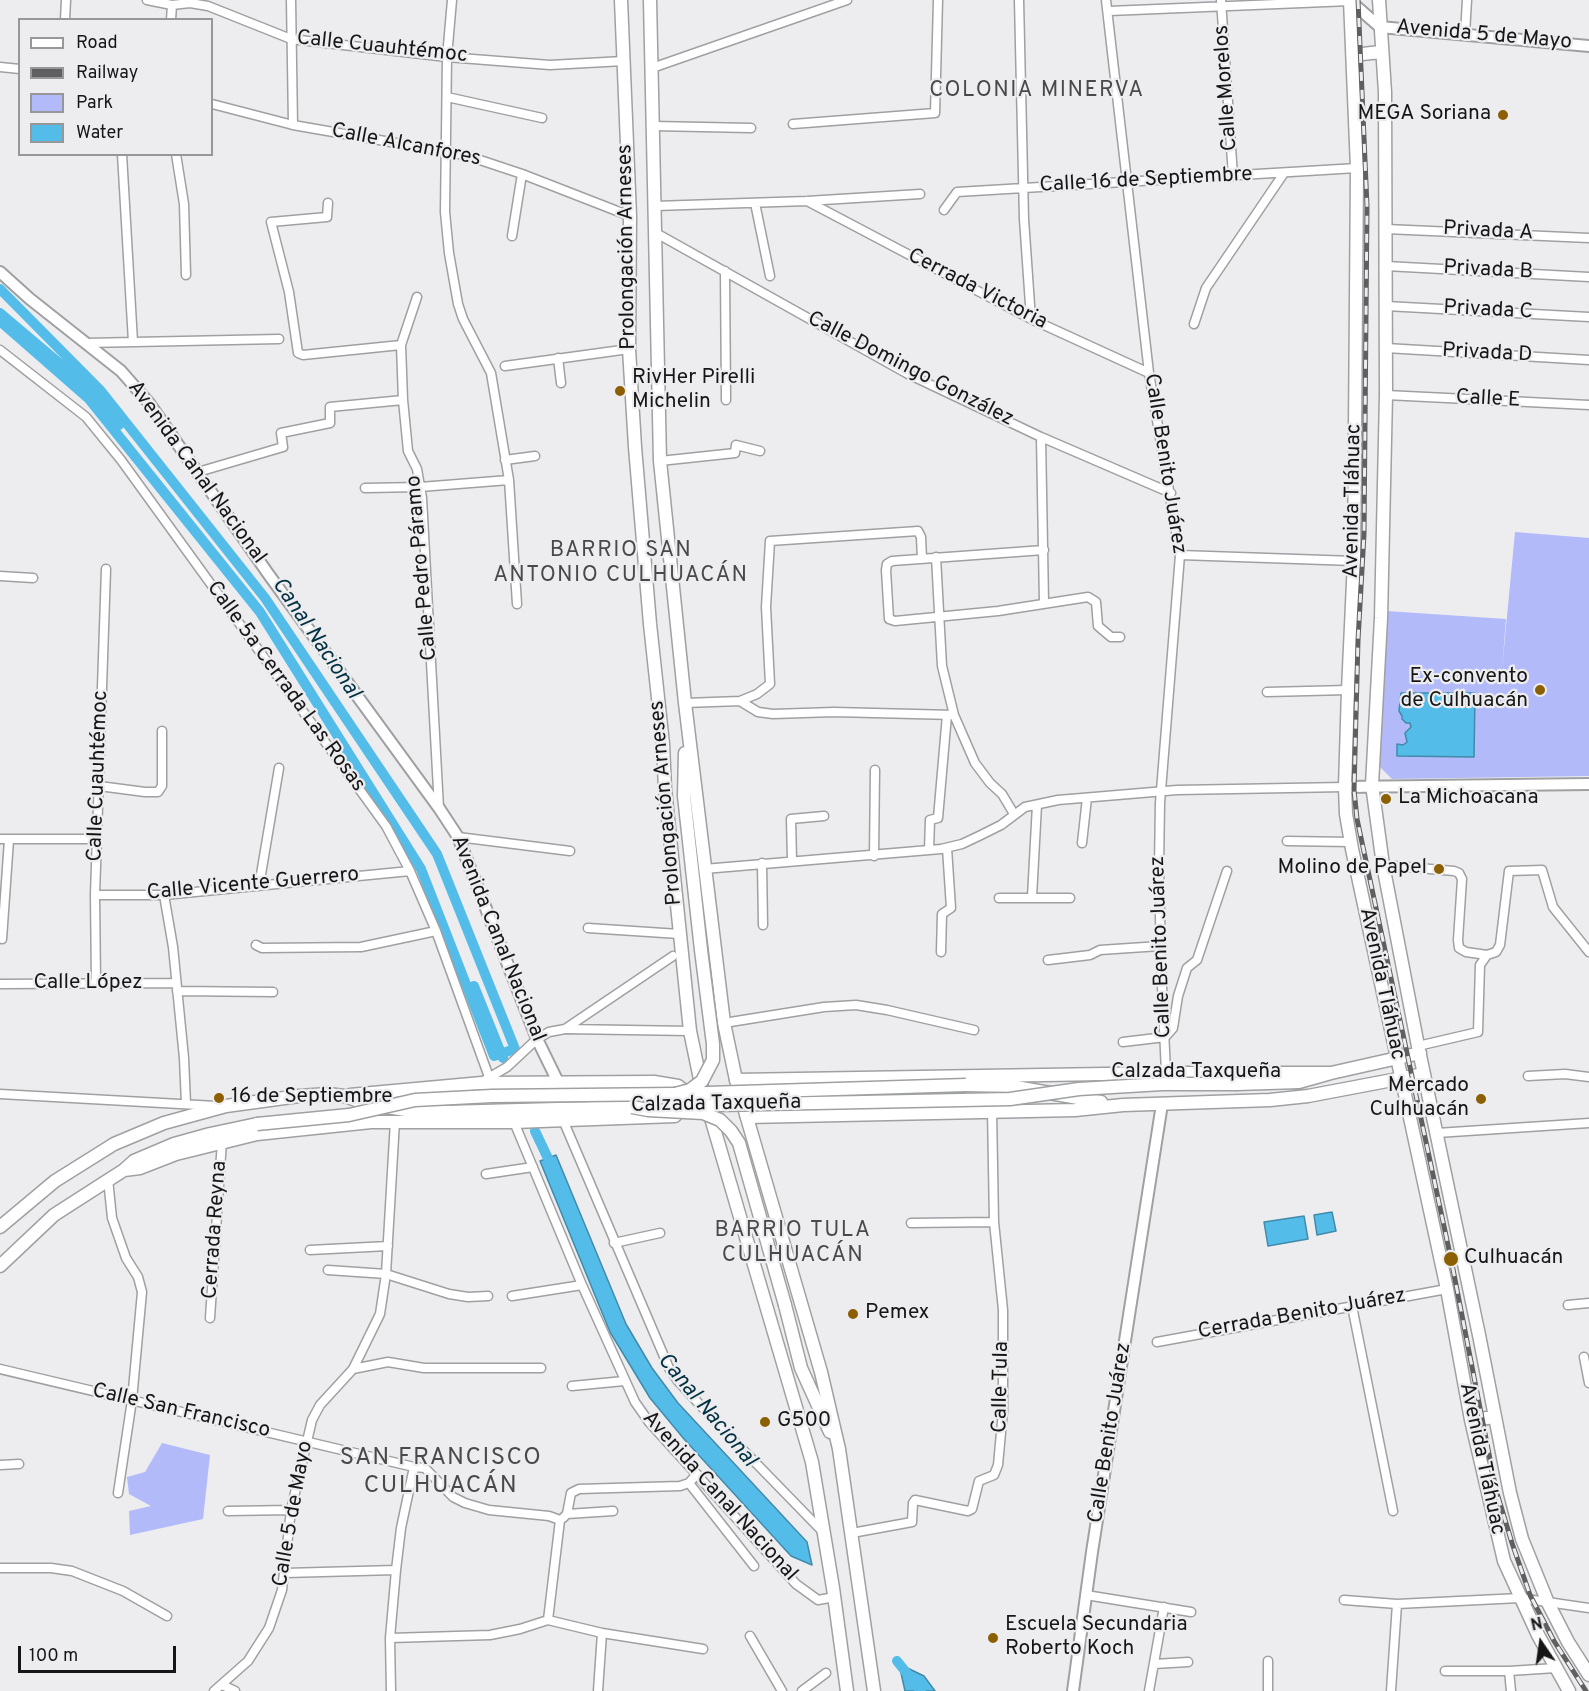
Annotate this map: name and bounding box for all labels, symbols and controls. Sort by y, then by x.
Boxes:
street label: Avenida 5 de Mayo [1395,16,1573,56]
legend [18,18,213,156]
street label: Calle Morelos [1210,24,1244,152]
street label: Calle Cuauhtémoc [295,27,469,69]
text: Road [76,32,118,55]
text: Railway [76,62,138,85]
district label: COLONIA MINERVA [929,79,1145,105]
text: Park [76,92,113,115]
place label: MEGA Soriana [1358,102,1491,128]
marker: MEGA Soriana [1496,108,1510,122]
street label: Calle Alcanfores [329,119,483,173]
text: Water [76,122,123,145]
street label: Prolongación Arneses [614,144,642,350]
street label: Calle 16 de Septiembre [1039,163,1253,199]
street label: Privada A [1442,217,1534,247]
street label: Cerrada Victoria [903,244,1051,336]
street label: Privada B [1442,256,1534,286]
street label: Privada C [1443,296,1533,326]
street label: Calle Domingo González [803,307,1017,433]
street label: Privada D [1441,339,1533,369]
place label: RivHer Pirelli Michelin [632,366,755,416]
street label: Calle Benito Juárez [1137,372,1191,556]
street label: Avenida Canal Nacional [121,377,271,569]
marker: RivHer Pirelli Michelin [613,384,627,398]
street label: Calle E [1455,386,1521,414]
street label: Avenida Tláhuac [1340,423,1368,579]
street label: Calle Pedro Páramo [402,474,444,662]
district label: BARRIO SAN ANTONIO CULHUACÁN [493,539,749,590]
water label: Canal Nacional [265,573,365,705]
street label: Calle 5a Cerrada Las Rosas [200,577,370,797]
place label: Ex-convento de Culhuacán [1401,665,1528,715]
marker: Ex-convento de Culhuacán [1533,683,1547,697]
street label: Calle Cuauhtémoc [83,690,115,862]
street label: Prolongación Arneses [645,699,689,907]
place label: La Michoacana [1398,786,1539,812]
marker: La Michoacana [1379,792,1393,806]
street label: Avenida Canal Nacional [444,832,550,1046]
street label: Calle Benito Juárez [1146,855,1178,1039]
place label: Molino de Papel [1278,856,1427,882]
marker: Molino de Papel [1432,862,1446,876]
street label: Calle Vicente Guerrero [146,863,360,907]
street label: Avenida Tláhuac [1353,906,1409,1062]
street label: Calle López [33,971,143,997]
street label: Calzada Taxqueña [1111,1060,1281,1086]
place label: Mercado Culhuacán [1370,1074,1469,1124]
place label: 16 de Septiembre [231,1085,392,1111]
marker: 16 de Septiembre [212,1091,226,1105]
street label: Calzada Taxqueña [631,1091,801,1119]
marker: Mercado Culhuacán [1474,1092,1488,1106]
street label: Cerrada Reyna [199,1160,233,1300]
district label: BARRIO TULA CULHUACÁN [714,1219,872,1270]
place label: Culhuacán [1464,1246,1563,1272]
marker: Culhuacán [1442,1250,1460,1268]
street label: Cerrada Benito Juárez [1196,1284,1408,1346]
place label: Pemex [865,1301,929,1327]
marker: Pemex [846,1307,860,1321]
street label: Calle Tula [989,1341,1015,1433]
street label: Calle Benito Juárez [1084,1341,1138,1525]
water label: Canal Nacional [651,1349,761,1473]
street label: Calle San Francisco [90,1379,272,1445]
street label: Avenida Tláhuac [1453,1381,1509,1537]
street label: Avenida Canal Nacional [636,1407,802,1587]
place label: G500 [777,1409,831,1435]
marker: G500 [758,1415,772,1429]
street label: Calle 5 de Mayo [269,1439,319,1589]
district label: SAN FRANCISCO CULHUACÁN [340,1445,542,1501]
place label: Escuela Secundaria Roberto Koch [1005,1613,1187,1663]
north arrow [1511,1613,1571,1673]
text: N [1529,1614,1545,1636]
marker: Escuela Secundaria Roberto Koch [986,1631,1000,1645]
scale bar [21,1634,178,1672]
text: 100 m [29,1645,78,1668]

